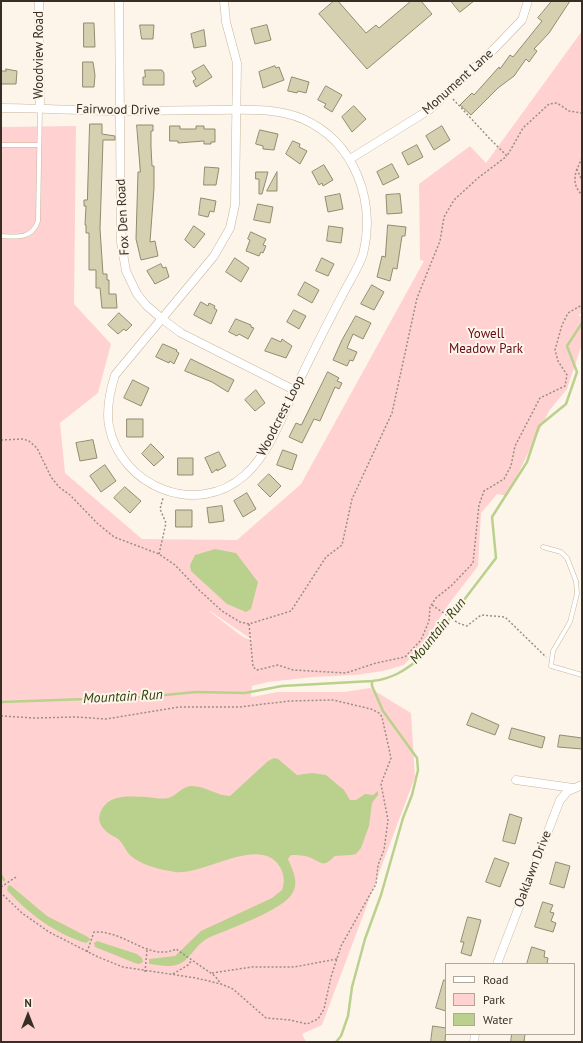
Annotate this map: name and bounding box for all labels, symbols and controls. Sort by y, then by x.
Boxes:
street label: Woodview Road [31,11,47,99]
street label: Monument Lane [419,46,497,118]
street label: Fairwood Drive [76,101,160,119]
street label: Fox Den Road [113,178,133,256]
park label: Yowell Meadow Park [449,326,523,357]
street label: Woodcrest Loop [254,373,308,459]
water label: Mountain Run [406,595,470,667]
water label: Mountain Run [83,687,163,707]
street label: Oaklawn Drive [511,828,555,910]
legend [445,963,575,1035]
text: Road [483,972,508,987]
text: Park [483,992,505,1007]
north arrow [8,995,48,1035]
text: N [24,996,32,1010]
text: Water [483,1012,513,1027]

